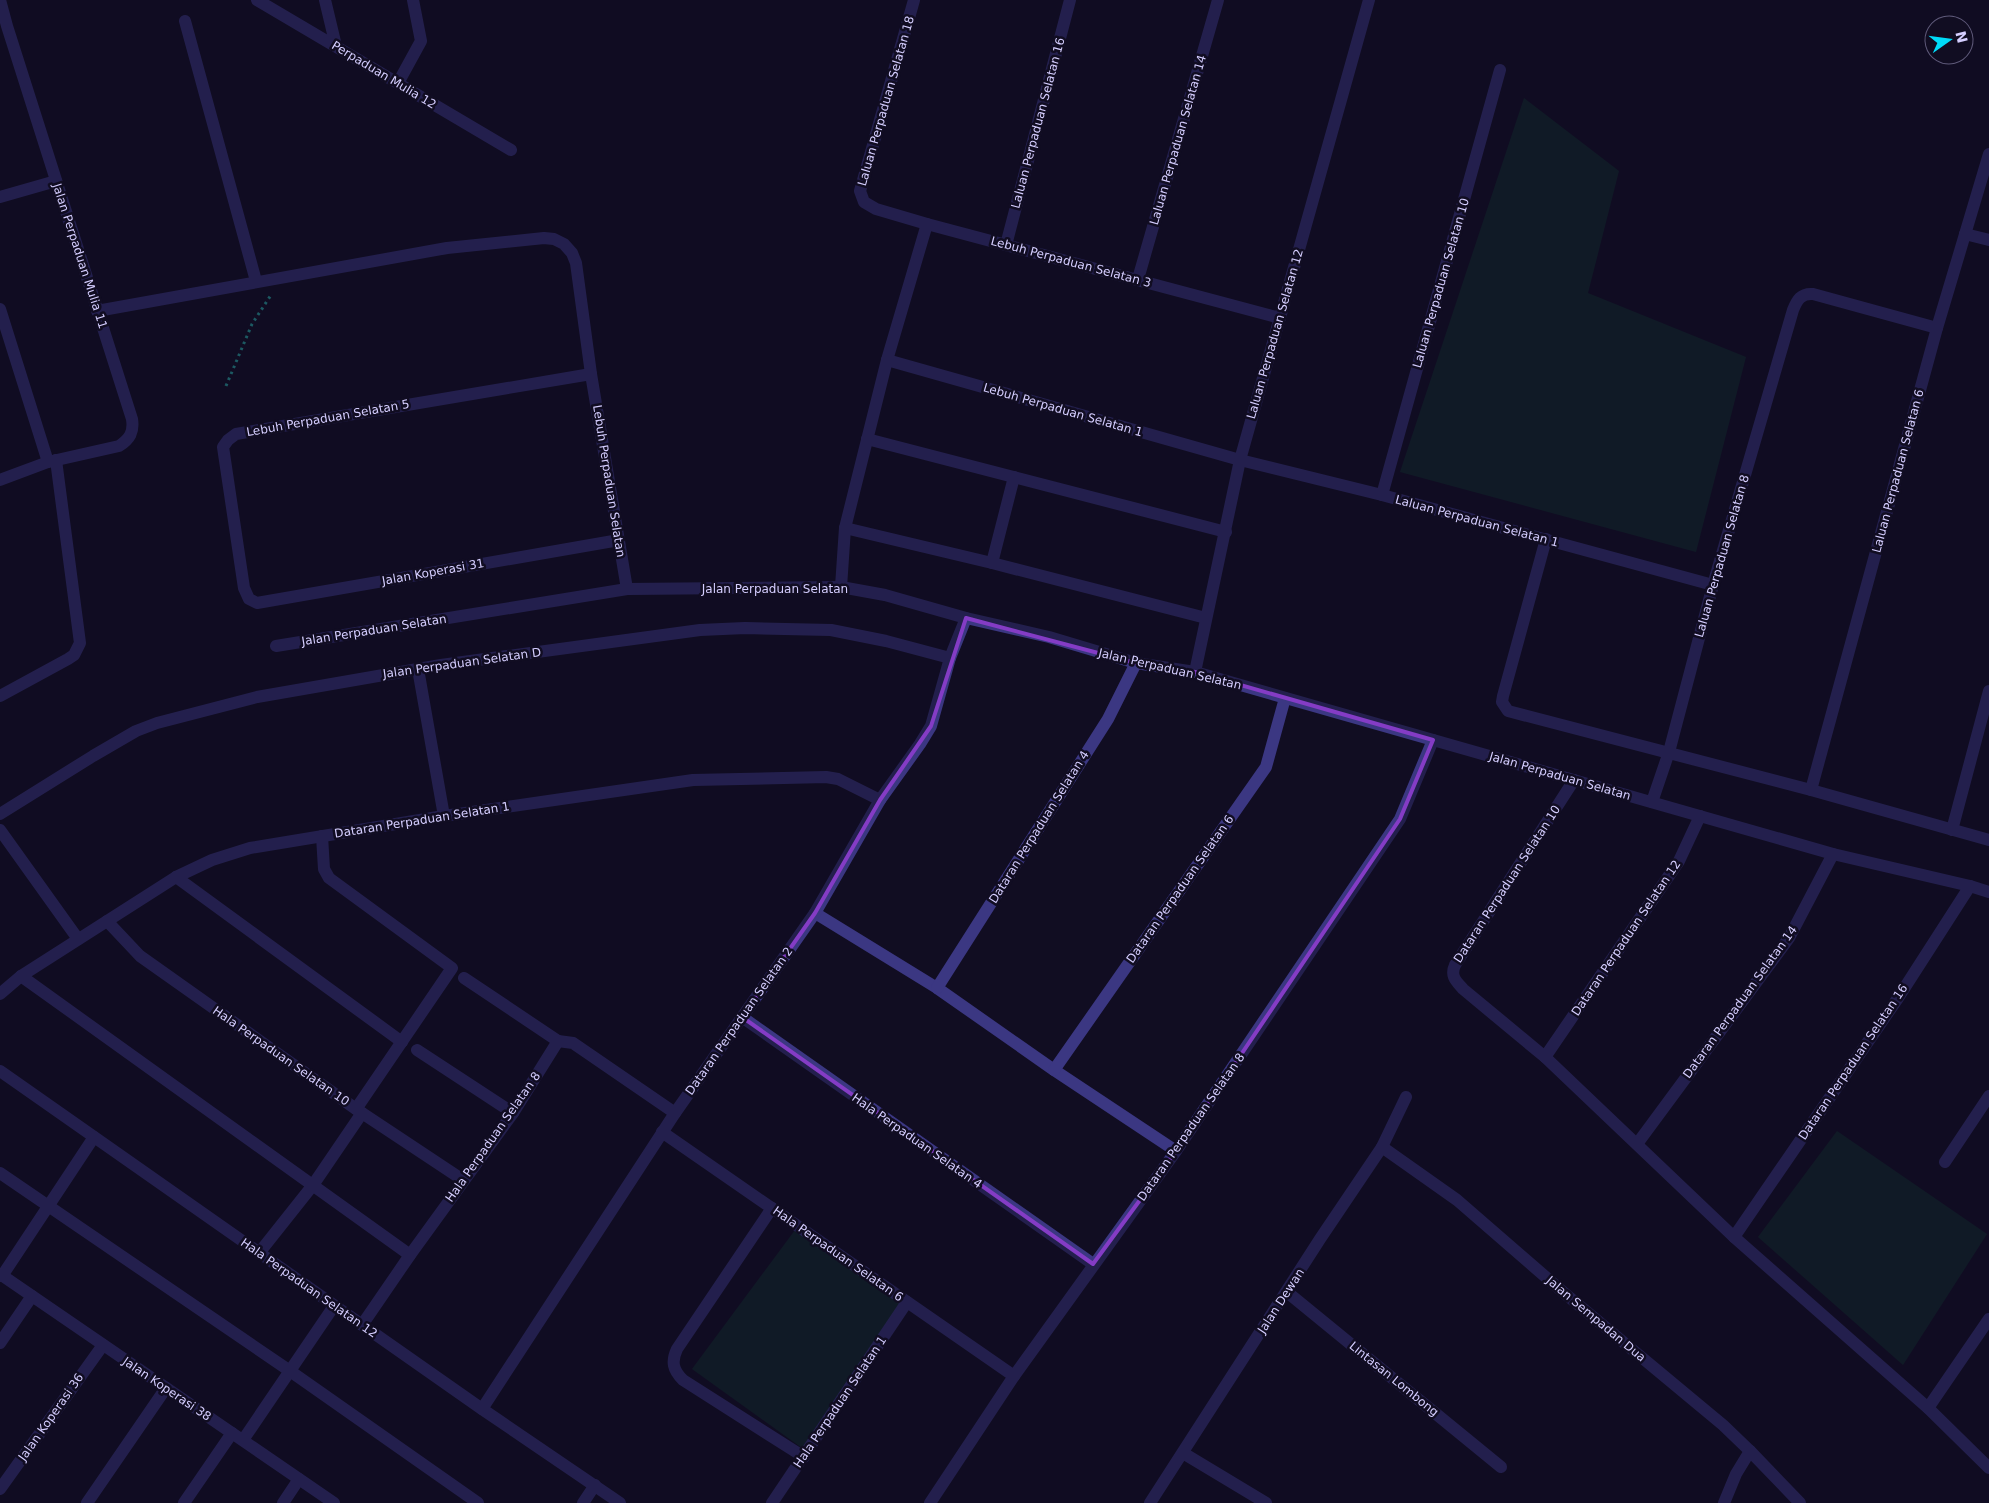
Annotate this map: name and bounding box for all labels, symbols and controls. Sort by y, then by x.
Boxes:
street label: Laluan Perpaduan Selatan 18 [855,14,917,188]
north arrow [1924,15,1974,65]
text: N [1952,29,1971,44]
street label: Laluan Perpaduan Selatan 16 [1008,36,1068,210]
street label: Perpaduan Mulia 12 [329,38,439,112]
street label: Laluan Perpaduan Selatan 14 [1147,53,1209,227]
street label: Jalan Perpaduan Mulia 11 [50,181,110,331]
street label: Laluan Perpaduan Selatan 10 [1410,196,1472,370]
street label: Lebuh Perpaduan Selatan 3 [989,234,1153,290]
street label: Laluan Perpaduan Selatan 12 [1244,247,1306,421]
street label: Lebuh Perpaduan Selatan 1 [982,380,1144,440]
street label: Laluan Perpaduan Selatan 6 [1869,388,1927,554]
street label: Lebuh Perpaduan Selatan 5 [245,397,411,439]
street label: Lebuh Perpaduan Selatan [590,404,628,558]
street label: Laluan Perpaduan Selatan 8 [1692,473,1752,639]
street label: Laluan Perpaduan Selatan 1 [1394,492,1560,550]
street label: Jalan Koperasi 31 [380,556,485,588]
street label: Jalan Perpaduan Selatan [701,582,848,596]
street label: Jalan Perpaduan Selatan [300,612,447,649]
street label: Jalan Perpaduan Selatan D [381,645,542,681]
street label: Jalan Perpaduan Selatan [1096,645,1243,692]
street label: Dataran Perpaduan Selatan 4 [986,748,1092,906]
street label: Jalan Perpaduan Selatan [1487,749,1632,803]
street label: Dataran Perpaduan Selatan 1 [333,799,511,841]
street label: Dataran Perpaduan Selatan 10 [1451,803,1563,965]
street label: Dataran Perpaduan Selatan 6 [1123,812,1237,966]
street label: Dataran Perpaduan Selatan 12 [1569,857,1683,1019]
street label: Dataran Perpaduan Selatan 14 [1680,923,1800,1081]
street label: Dataran Perpaduan Selatan 2 [682,944,796,1098]
street label: Dataran Perpaduan Selatan 16 [1796,981,1910,1143]
street label: Hala Perpaduan Selatan 10 [210,1003,352,1109]
street label: Dataran Perpaduan Selatan 8 [1134,1050,1248,1204]
street label: Hala Perpaduan Selatan 8 [443,1069,543,1205]
street label: Hala Perpaduan Selatan 4 [849,1091,985,1191]
street label: Hala Perpaduan Selatan 6 [770,1204,906,1304]
street label: Hala Perpaduan Selatan 12 [238,1235,380,1341]
street label: Jalan Dewan [1254,1266,1307,1337]
street label: Jalan Sempadan Dua [1543,1273,1648,1365]
street label: Hala Perpaduan Selatan 1 [791,1334,889,1470]
street label: Lintasan Lombong [1347,1339,1441,1419]
street label: Jalan Koperasi 38 [119,1354,214,1424]
street label: Jalan Koperasi 36 [15,1371,86,1464]

